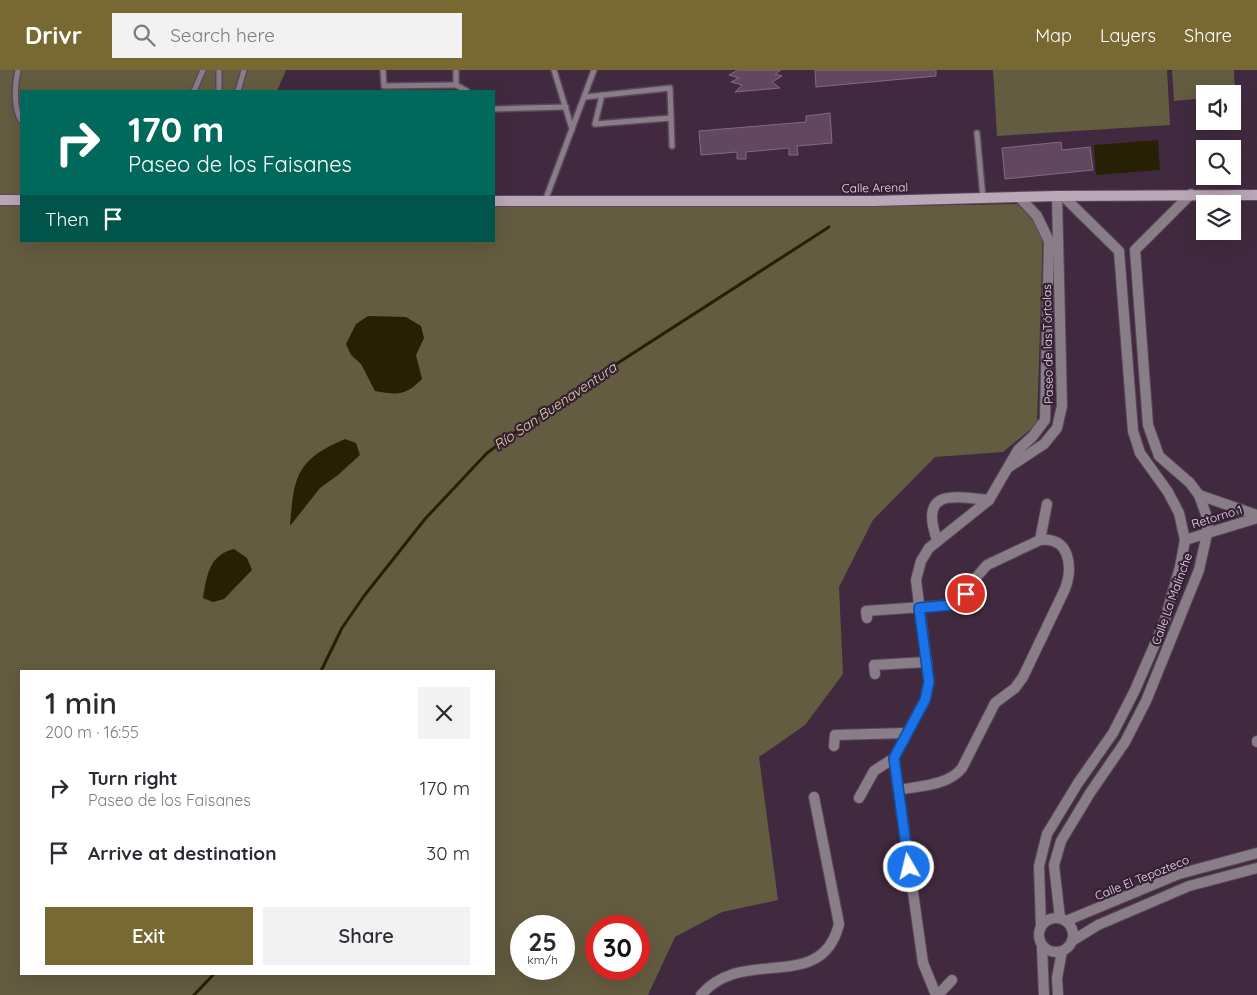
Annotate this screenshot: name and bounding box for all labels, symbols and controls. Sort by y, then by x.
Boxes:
search box [112,13,462,58]
text: Drivr [25,20,82,50]
icon: search [130,21,158,49]
text: Search here [170,23,275,47]
text: Map [1035,24,1072,47]
text: Layers [1100,24,1156,47]
text: Share [1184,24,1232,47]
map controls [1196,85,1241,240]
button: sound [1196,85,1241,130]
text: 170 m [128,107,224,151]
icon: right [45,110,110,175]
button: search [1196,140,1241,185]
text: Paseo de los Faisanes [128,150,352,178]
street label: Calle Arenal [842,179,908,196]
button: layers [1196,195,1241,240]
icon: arrive [99,205,127,233]
text: Then [45,207,89,231]
street label: Paseo de las Tórtolas [1039,284,1056,404]
water label: Río San Buenaventura [490,357,621,454]
street label: Retorno 1 [1190,502,1244,531]
street label: Calle La Malinche [1148,551,1195,647]
pin [945,573,987,615]
icon: arrive [952,580,980,608]
text: 1 min [45,684,117,722]
button: close [418,687,470,739]
text: 200 m · 16:55 [45,722,139,742]
text: Turn right [88,766,177,790]
icon: right [45,774,73,802]
text: 170 m [419,776,470,800]
text: Paseo de los Faisanes [88,790,251,810]
icon: arrive [45,839,73,867]
position arrow [882,840,934,892]
text: Arrive at destination [88,841,277,865]
text: 30 m [426,841,470,865]
street label: Calle El Tepozteco [1092,852,1191,903]
button: Exit [45,907,253,965]
button: Share [263,907,470,965]
speed limit sign: 30 [585,915,650,980]
text: 25 [528,926,557,957]
text: km/h [527,952,558,967]

